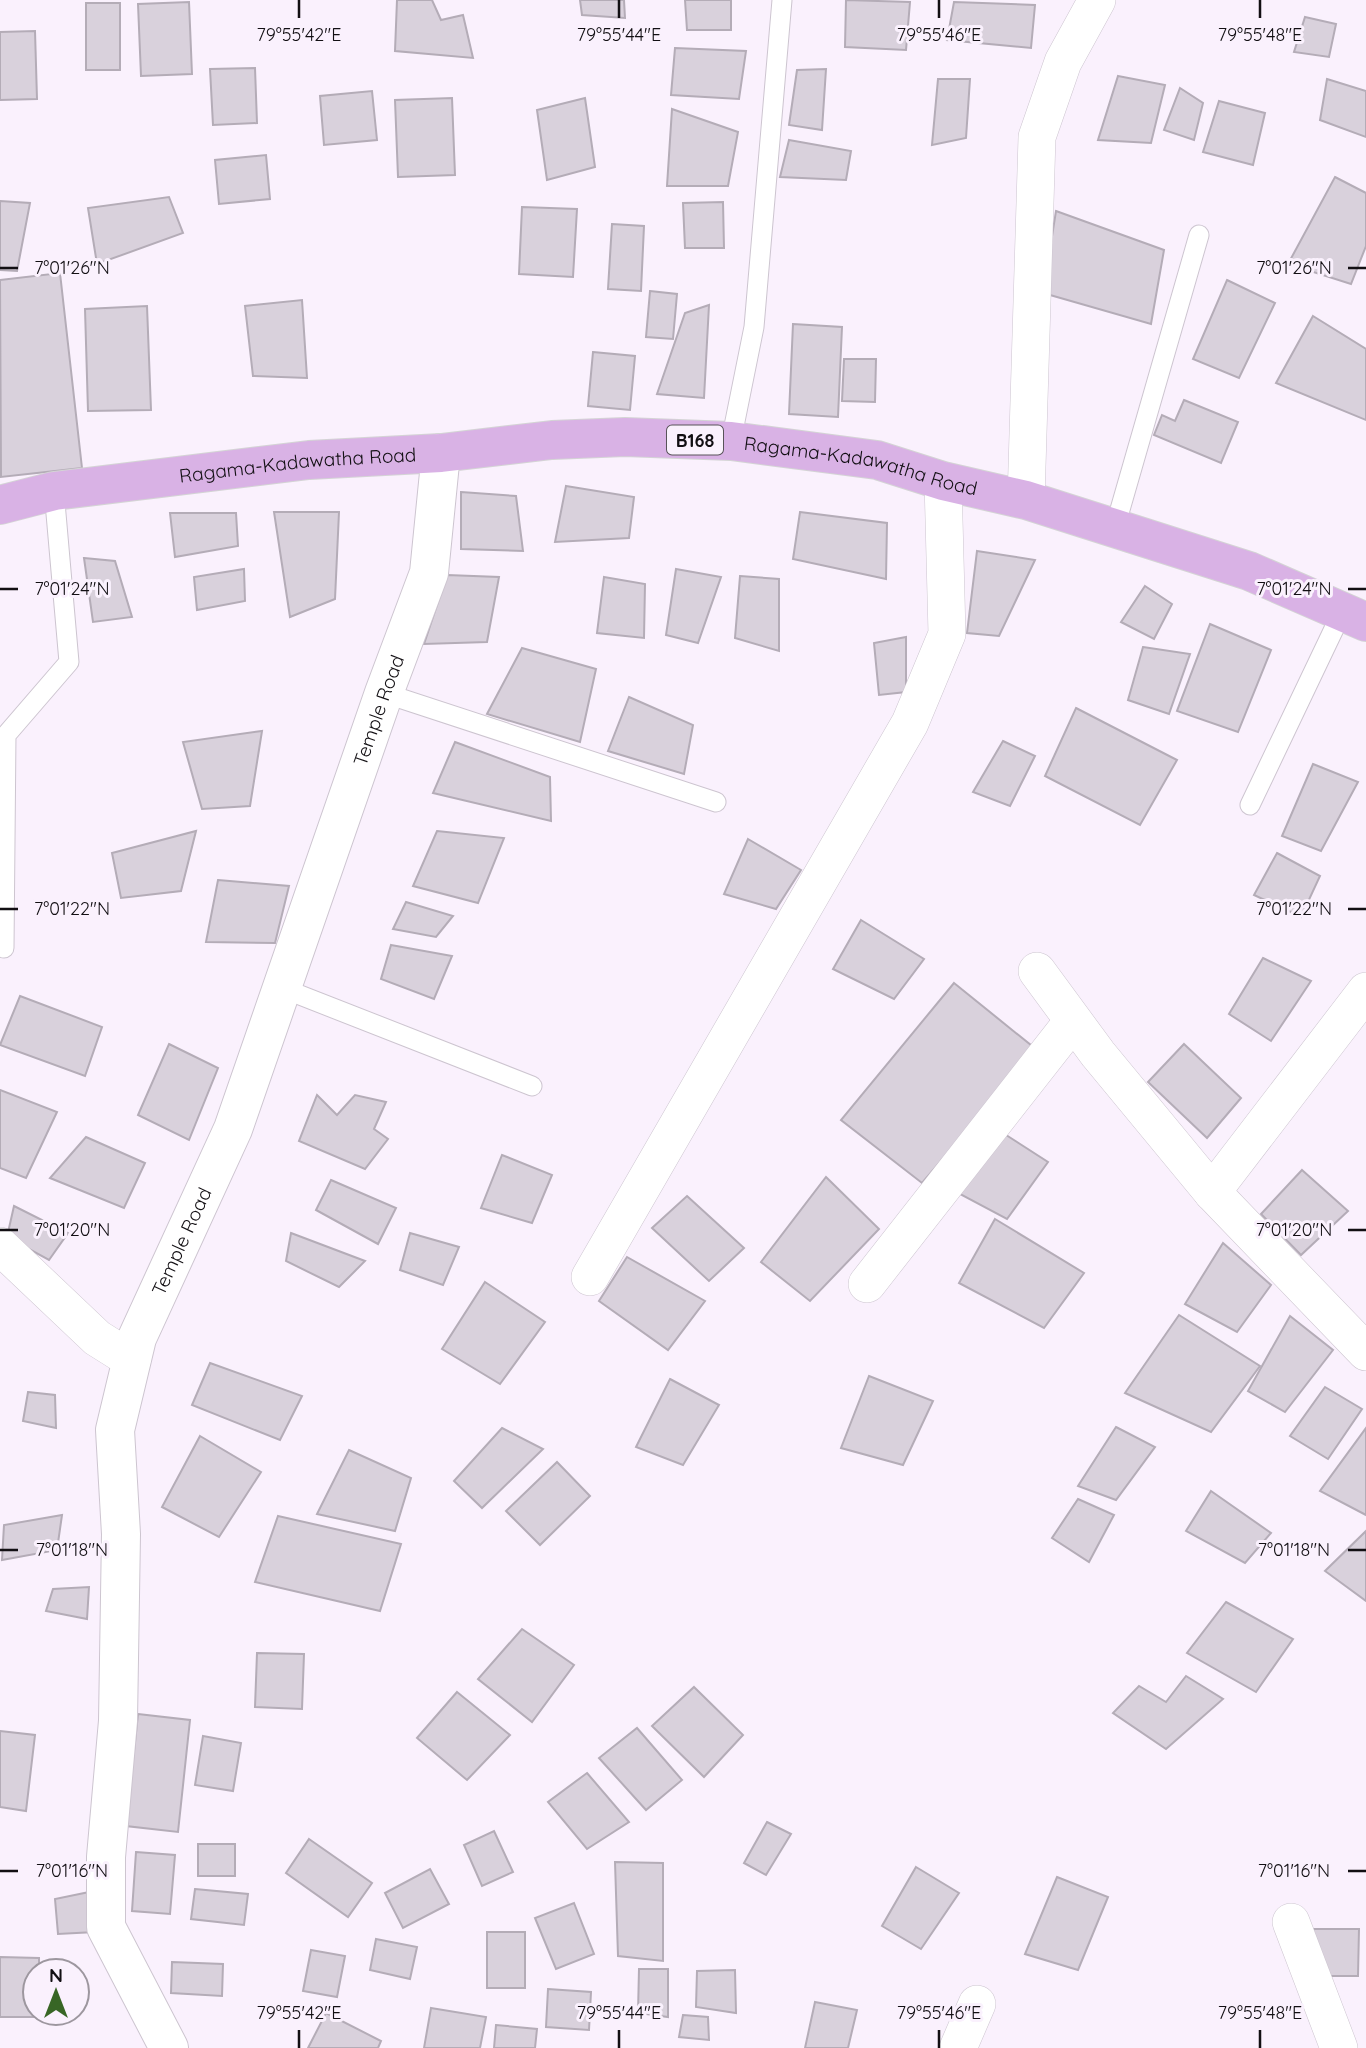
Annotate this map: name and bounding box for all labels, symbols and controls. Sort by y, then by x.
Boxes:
text: 79°55'42"E [257,23,341,46]
text: 79°55'44"E [577,23,661,46]
text: 79°55'46"E [897,23,981,46]
text: 79°55'48"E [1218,23,1302,46]
text: 7°01'26"N [34,256,110,279]
text: 7°01'26"N [1256,256,1332,279]
road number: B168 [667,426,723,454]
street label: Ragama-Kadawatha Road [743,431,980,500]
street label: Ragama-Kadawatha Road [178,442,417,488]
text: 7°01'24"N [34,577,110,600]
text: 7°01'24"N [1256,577,1332,600]
street label: Temple Road [348,651,409,769]
text: 7°01'22"N [34,897,110,920]
text: 7°01'22"N [1256,897,1332,920]
street label: Temple Road [146,1184,216,1299]
text: 7°01'20"N [34,1218,110,1241]
text: 7°01'20"N [1256,1218,1332,1241]
text: 7°01'18"N [36,1538,108,1561]
text: 7°01'18"N [1258,1538,1330,1561]
text: 7°01'16"N [36,1859,108,1882]
text: 7°01'16"N [1258,1859,1330,1882]
north arrow [21,1957,91,2027]
text: N [49,1963,63,1987]
text: 79°55'42"E [257,2001,341,2024]
text: 79°55'44"E [577,2001,661,2024]
text: 79°55'46"E [897,2001,981,2024]
text: 79°55'48"E [1218,2001,1302,2024]

